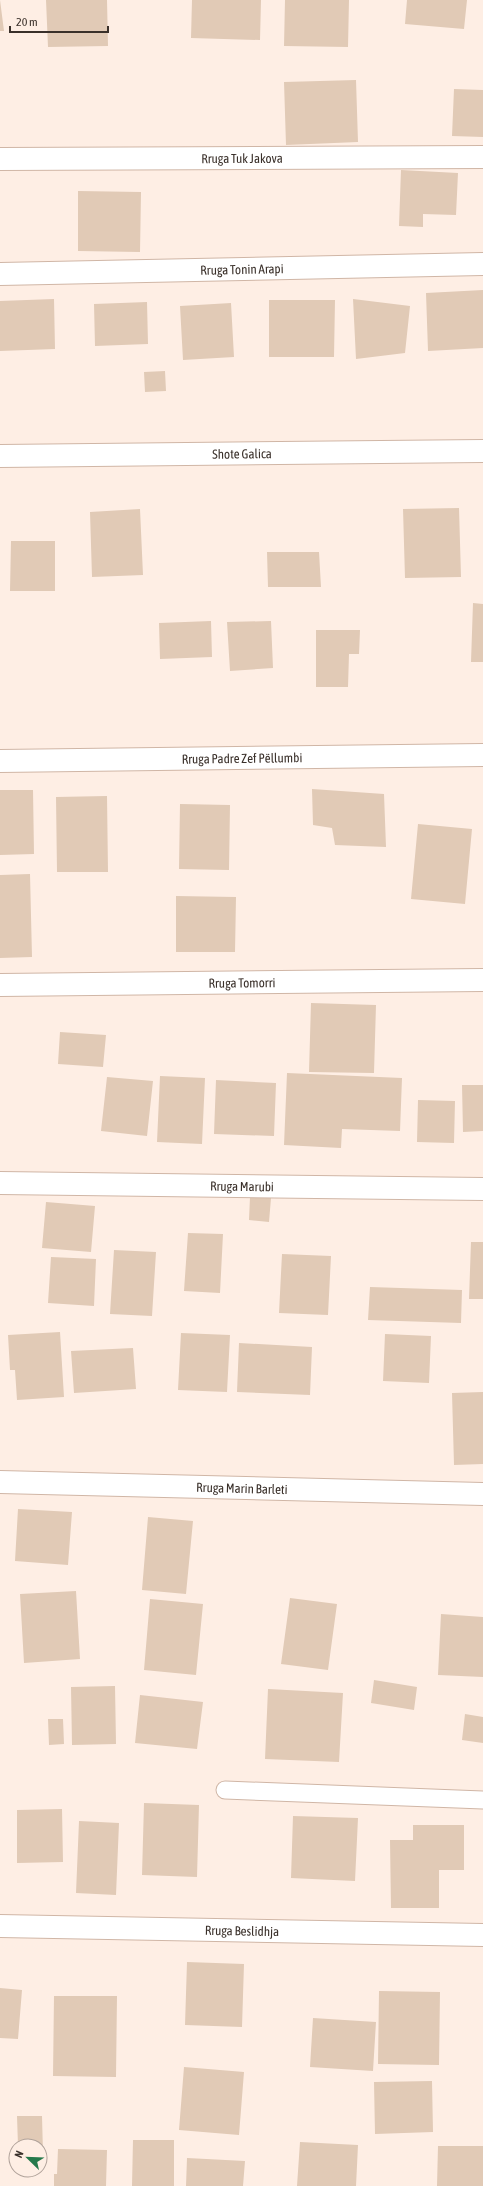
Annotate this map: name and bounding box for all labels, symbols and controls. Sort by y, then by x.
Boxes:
scale bar [10,8,108,34]
text: 20 m [16,15,38,29]
street label: Rruga Tuk Jakova [201,150,283,166]
street label: Rruga Tonin Arapi [200,261,284,277]
street label: Shote Galica [212,446,272,461]
street label: Rruga Padre Zef Pëllumbi [182,750,302,766]
street label: Rruga Tomorri [208,975,276,990]
street label: Rruga Marubi [210,1178,274,1194]
street label: Rruga Marin Barleti [196,1479,288,1497]
street label: Rruga Beslidhja [205,1922,279,1939]
north arrow [8,2138,48,2178]
text: N [12,2149,26,2159]

